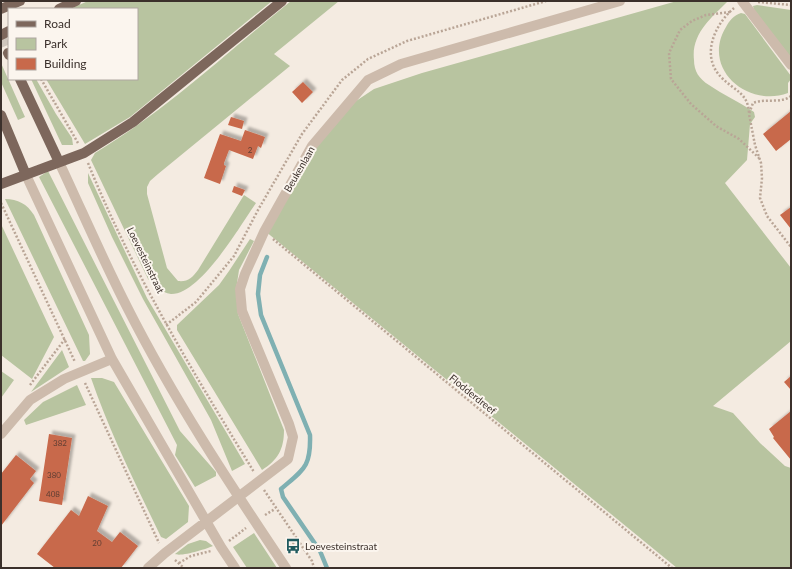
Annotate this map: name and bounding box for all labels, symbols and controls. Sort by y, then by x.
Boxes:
legend [8,8,138,80]
text: Road [44,16,71,31]
text: Park [44,36,68,51]
text: Building [44,56,87,71]
street label: Beukenlaan [281,144,317,194]
house number: 2 [248,145,253,155]
street label: Loevesteinstraat [125,225,167,295]
street label: Flodderdreef [447,372,499,417]
house number: 382 [53,438,67,448]
house number: 380 [47,470,61,480]
house number: 408 [46,489,60,499]
bus stop icon: Loevesteinstraat [284,537,302,555]
house number: 20 [92,538,102,548]
place label: Loevesteinstraat [305,540,377,552]

